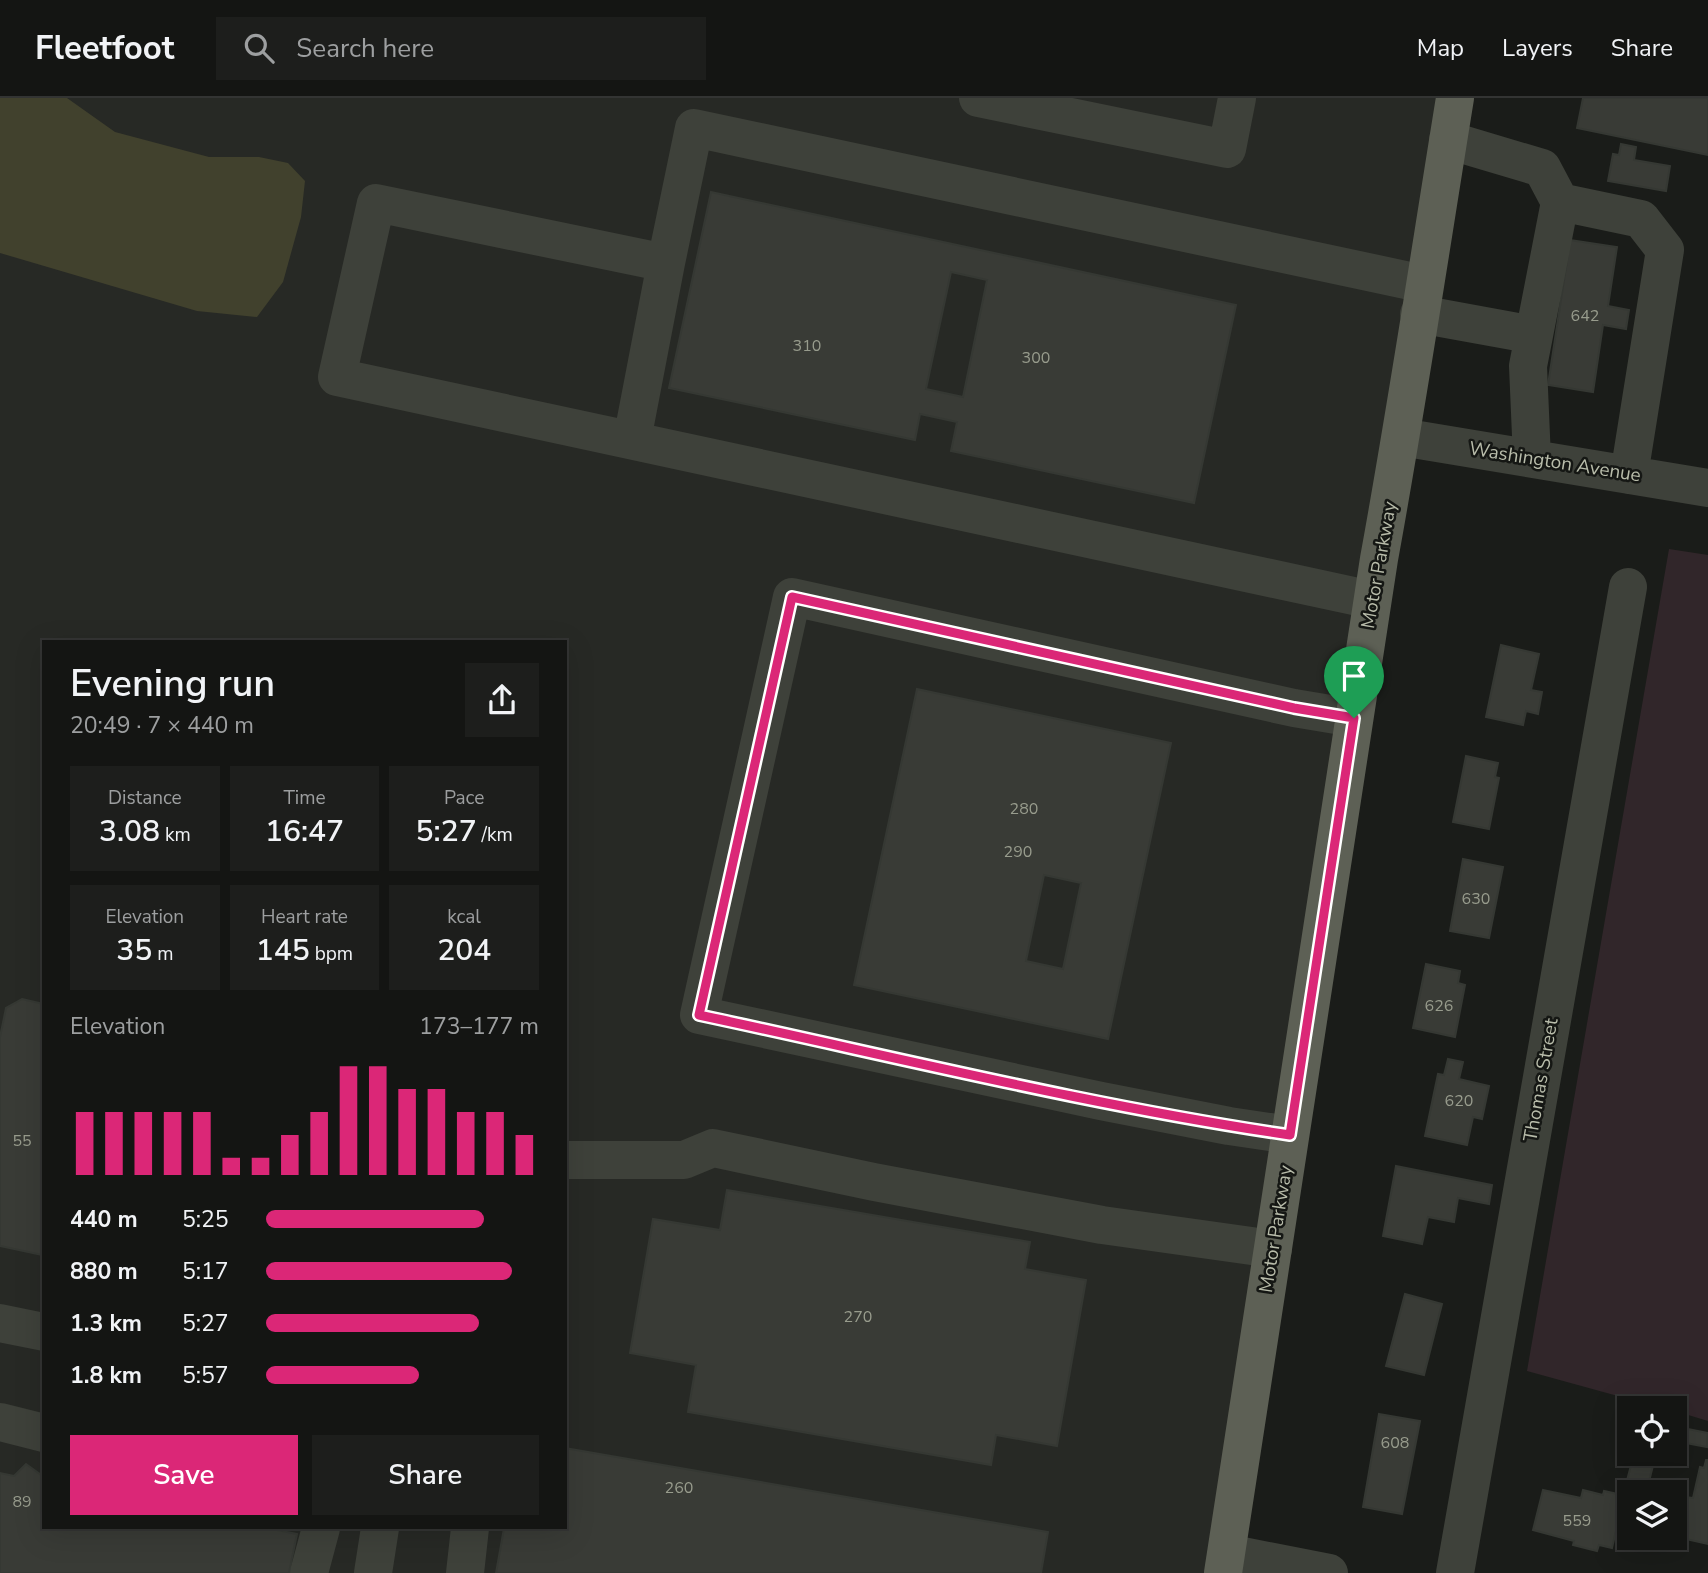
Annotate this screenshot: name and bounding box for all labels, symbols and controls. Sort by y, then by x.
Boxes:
search box [216,17,706,80]
text: Fleetfoot [35,26,174,71]
icon: search [240,29,278,67]
text: Search here [296,31,434,66]
text: Map [1417,32,1464,64]
text: Layers [1502,32,1573,64]
text: Share [1611,32,1673,64]
house number: 642 [1571,305,1599,327]
house number: 310 [793,335,821,357]
house number: 300 [1022,347,1050,369]
street label: Washington Avenue [1467,436,1643,488]
street label: Motor Parkway [1355,499,1403,631]
pin [1324,646,1384,718]
icon: arrive [1335,657,1373,695]
text: Evening run [70,658,275,709]
button: share [465,663,539,737]
text: 20:49 · 7 × 440 m [70,710,254,741]
text: Distance [108,785,182,811]
text: Time [283,785,326,811]
text: Pace [444,785,484,811]
house number: 280 [1010,798,1038,820]
text: 3.08 [99,811,160,852]
text: 16:47 [265,811,344,852]
text: 5:27 [416,811,477,852]
text: km [160,822,191,848]
text: /km [477,822,513,848]
house number: 290 [1004,841,1032,863]
house number: 630 [1462,888,1490,910]
text: Elevation [105,904,184,930]
text: Heart rate [261,904,348,930]
text: kcal [447,904,481,930]
text: 35 [116,930,152,971]
text: 145 [256,930,310,971]
text: 204 [437,930,491,971]
text: m [152,941,173,967]
text: bpm [310,941,353,967]
house number: 626 [1425,995,1453,1017]
text: Elevation [70,1011,165,1042]
text: 173–177 m [419,1011,539,1042]
street label: Thomas Street [1517,1016,1565,1144]
house number: 620 [1445,1090,1473,1112]
house number: 55 [12,1130,32,1152]
street label: Motor Parkway [1253,1163,1299,1295]
text: 440 m [70,1204,138,1235]
text: 5:25 [182,1204,229,1235]
text: 880 m [70,1256,138,1287]
text: 5:17 [182,1256,229,1287]
house number: 270 [844,1306,872,1328]
text: 1.3 km [70,1308,142,1339]
text: 5:27 [182,1308,229,1339]
text: 1.8 km [70,1360,142,1391]
text: 5:57 [182,1360,229,1391]
map controls [1617,1396,1687,1550]
button: locate [1617,1396,1687,1466]
house number: 608 [1381,1432,1409,1454]
button: Save [70,1435,298,1515]
button: Share [312,1435,539,1515]
house number: 260 [665,1477,693,1499]
button: layers [1617,1480,1687,1550]
house number: 89 [12,1491,32,1513]
house number: 559 [1563,1510,1591,1532]

